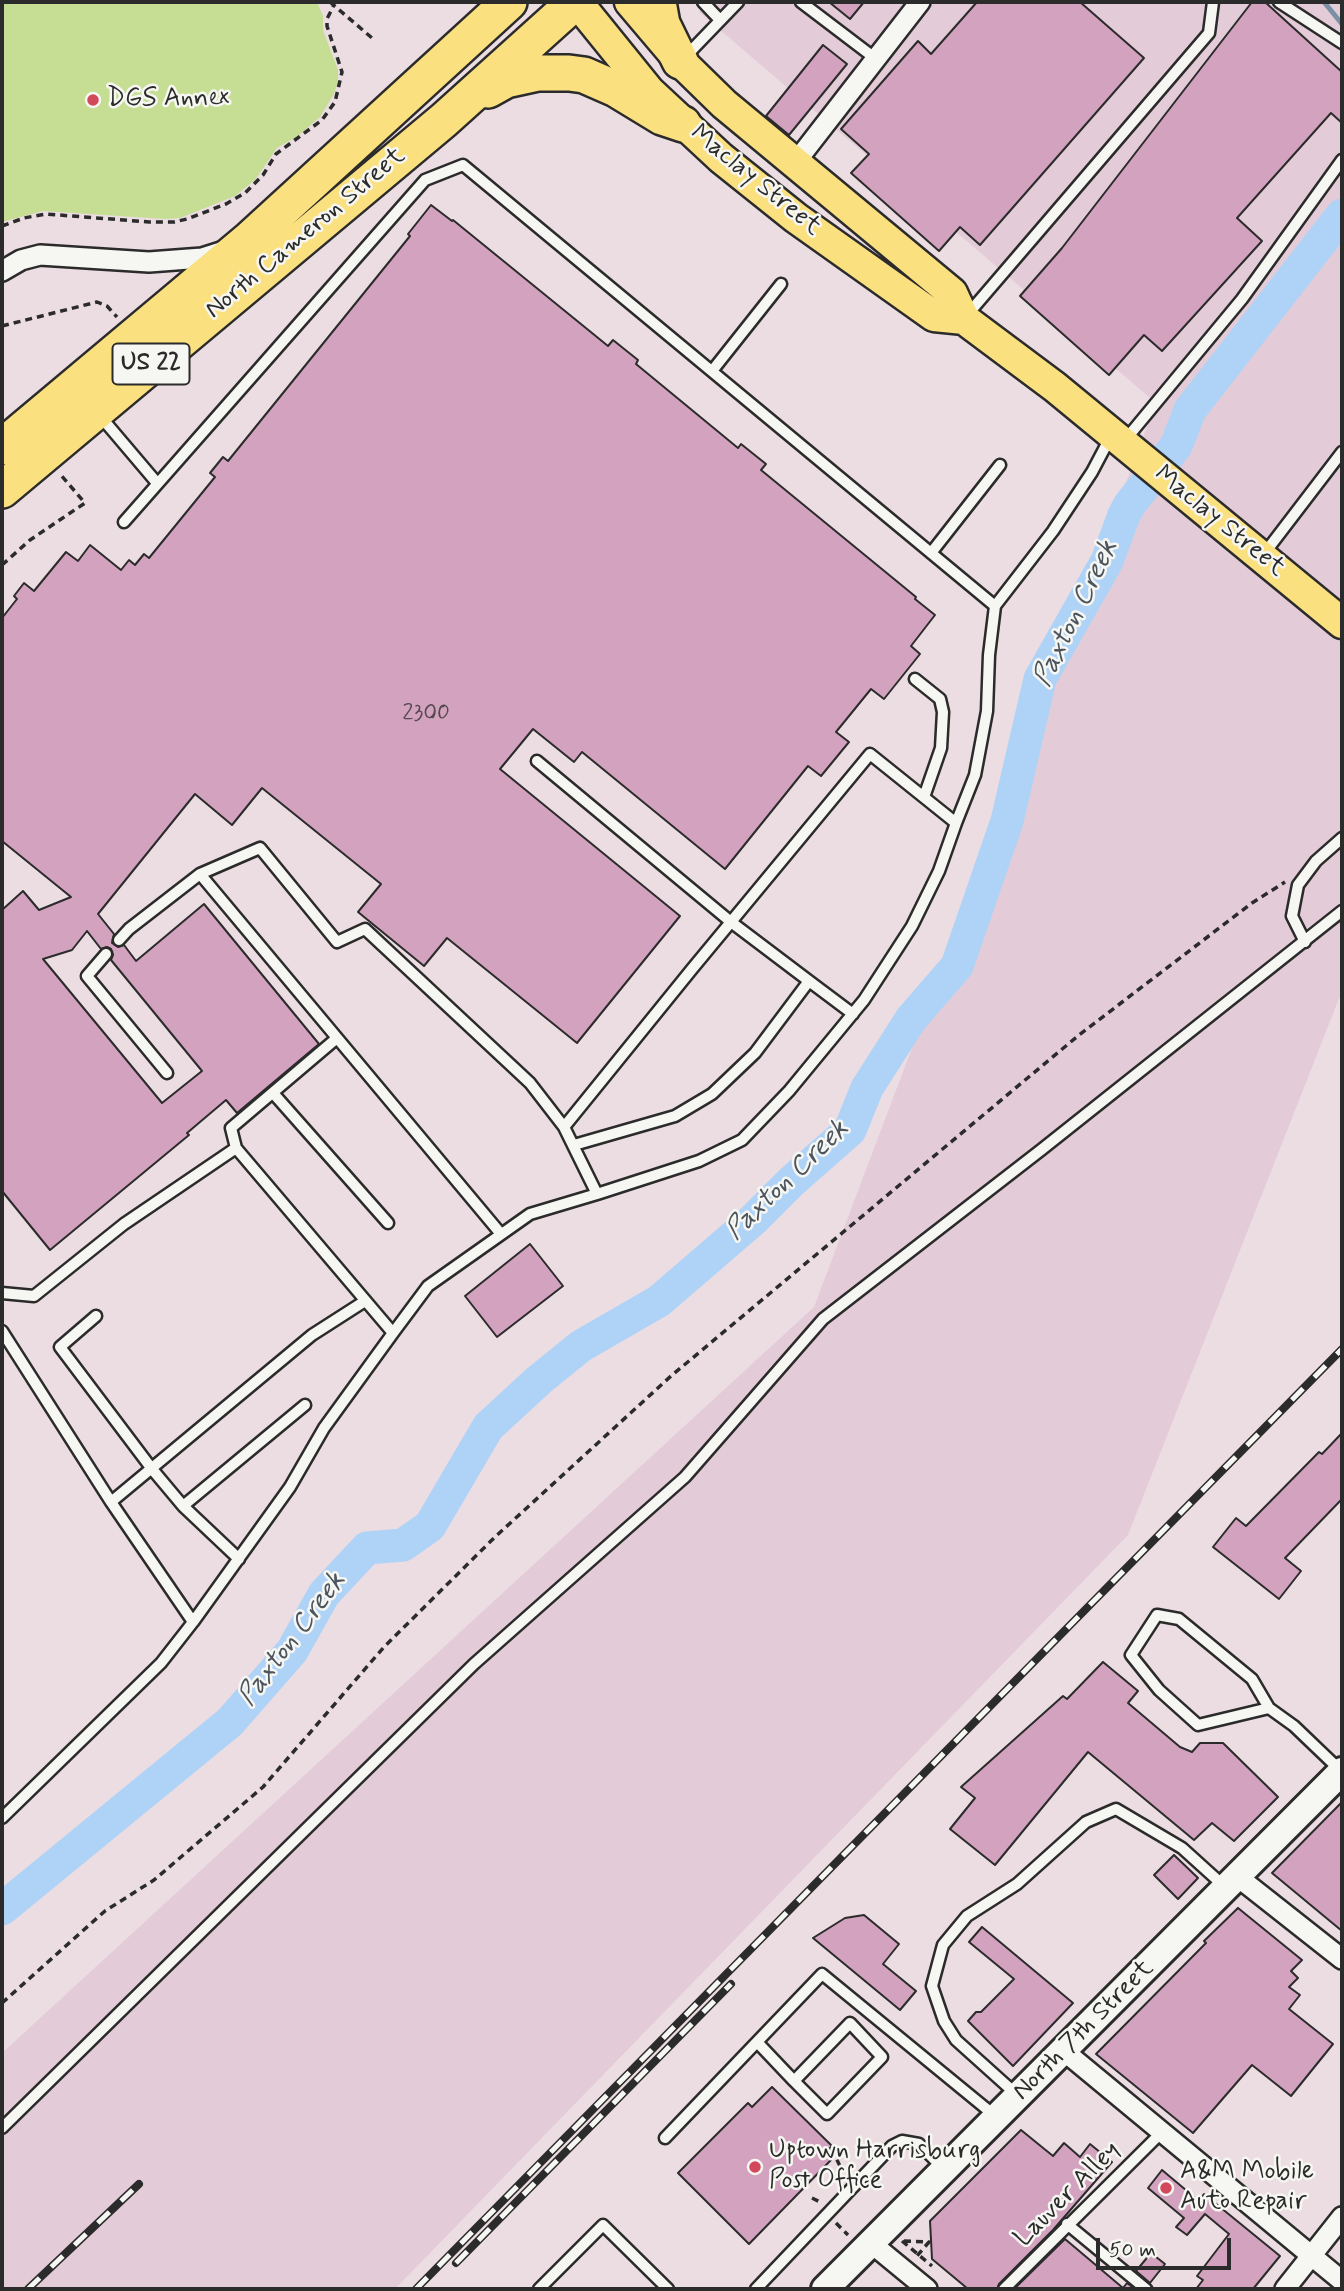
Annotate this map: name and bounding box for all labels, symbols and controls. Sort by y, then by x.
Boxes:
place label: DGS Annex [107,84,230,116]
marker: DGS Annex [85,92,101,108]
street label: Maclay Street [683,119,827,243]
street label: North Cameron Street [200,141,412,327]
road number: US 22 [113,344,190,384]
street label: Maclay Street [1147,460,1291,584]
water label: Paxton Creek [1027,535,1127,693]
house number: 2300 [402,700,450,728]
water label: Paxton Creek [719,1114,857,1248]
water label: Paxton Creek [232,1566,354,1714]
street label: North 7th Street [1007,1954,1161,2108]
place label: Uptown Harrisburg Post Office [769,2136,981,2198]
street label: Lauver Alley [1009,2136,1127,2254]
place label: A&M Mobile Auto Repair [1180,2157,1314,2218]
marker: Uptown Harrisburg Post Office [747,2159,763,2175]
marker: A&M Mobile Auto Repair [1158,2180,1174,2196]
scale bar [1099,2224,1234,2268]
text: 50 m [1109,2236,1156,2264]

